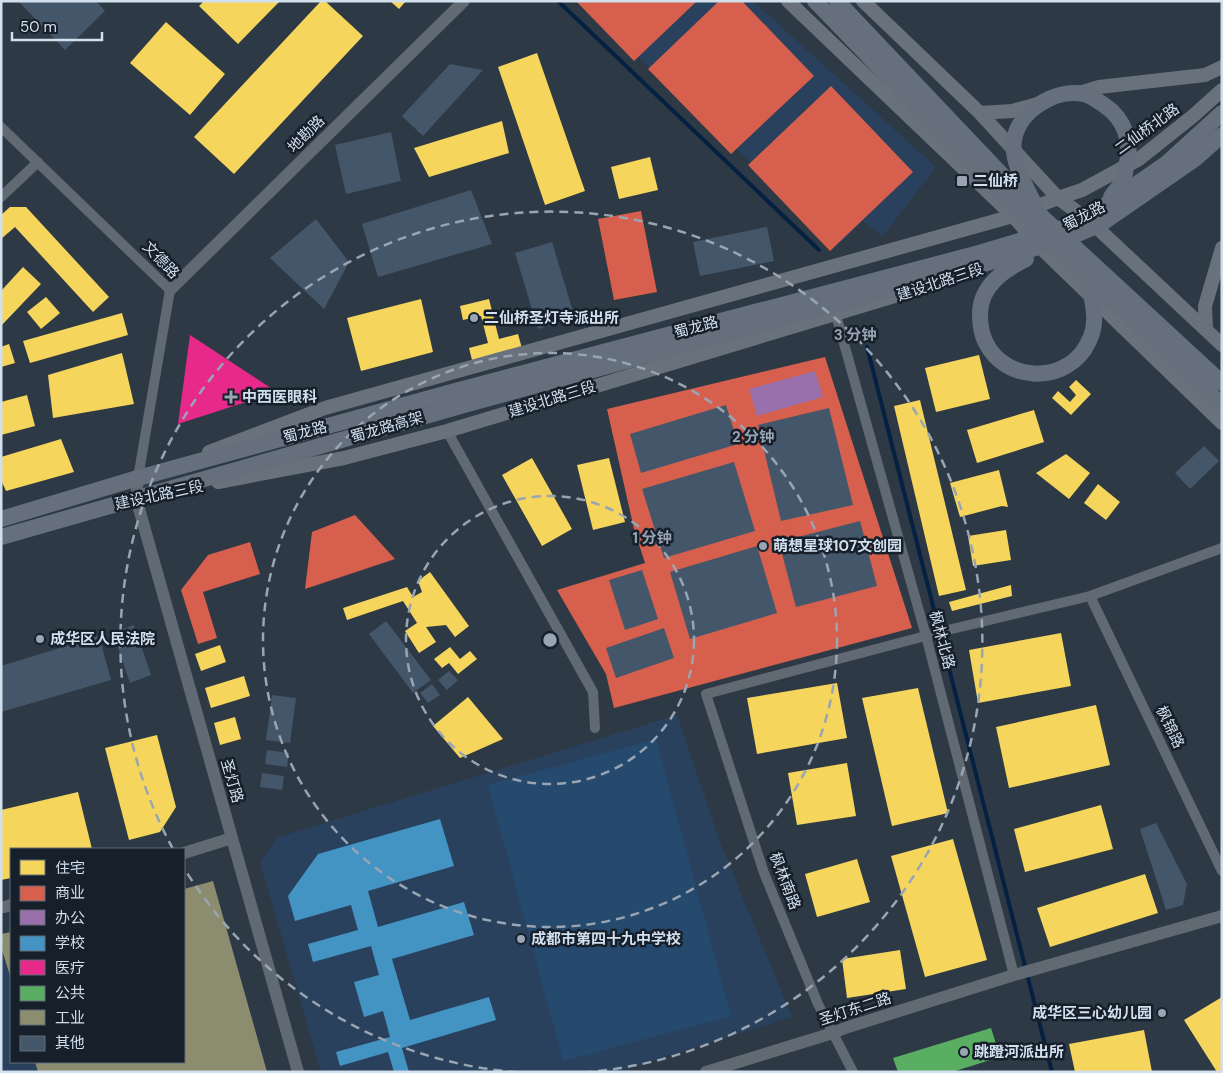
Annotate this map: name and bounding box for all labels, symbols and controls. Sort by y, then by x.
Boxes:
scale bar [12,10,102,42]
text: 50 m [20,17,57,37]
street label: 二仙桥北路 [1111,99,1183,159]
street label: 地勘路 [283,111,329,157]
place label: 二仙桥 [973,171,1018,191]
marker: 二仙桥 [955,174,969,188]
street label: 蜀龙路 [1059,197,1109,235]
street label: 文德路 [138,237,184,283]
street label: 建设北路三段 [894,259,986,305]
place label: 二仙桥圣灯寺派出所 [484,308,619,328]
marker: 二仙桥圣灯寺派出所 [468,312,480,324]
street label: 蜀龙路 [672,312,720,342]
text: 3 分钟 [834,325,876,345]
street label: 建设北路三段 [506,376,598,422]
place label: 中西医眼科 [242,387,317,407]
marker: 中西医眼科 [224,390,238,404]
street label: 蜀龙路高架 [348,407,426,447]
street label: 蜀龙路 [281,417,329,447]
text: 2 分钟 [732,427,774,447]
street label: 建设北路三段 [113,476,205,514]
text: 1 分钟 [633,528,672,548]
place label: 萌想星球107文创园 [773,536,902,556]
marker: 萌想星球107文创园 [757,540,769,552]
street label: 枫林北路 [925,608,959,672]
place label: 成华区人民法院 [50,629,155,649]
centre of rings [541,631,559,649]
marker: 成华区人民法院 [34,633,46,645]
street label: 枫锦路 [1151,702,1189,752]
street label: 圣灯路 [216,757,248,805]
legend [10,848,185,1063]
street label: 枫林南路 [765,849,805,913]
text: 住宅 [55,858,85,878]
text: 商业 [55,883,85,903]
text: 办公 [55,908,85,928]
place label: 成都市第四十九中学校 [531,929,681,949]
text: 学校 [55,933,85,953]
marker: 成都市第四十九中学校 [515,933,527,945]
text: 医疗 [55,958,85,978]
text: 公共 [55,983,85,1003]
street label: 圣灯东二路 [816,988,894,1030]
place label: 成华区三心幼儿园 [1032,1003,1152,1023]
marker: 成华区三心幼儿园 [1156,1007,1168,1019]
text: 工业 [55,1008,85,1028]
text: 其他 [55,1033,85,1053]
place label: 跳蹬河派出所 [974,1042,1064,1062]
marker: 跳蹬河派出所 [958,1046,970,1058]

